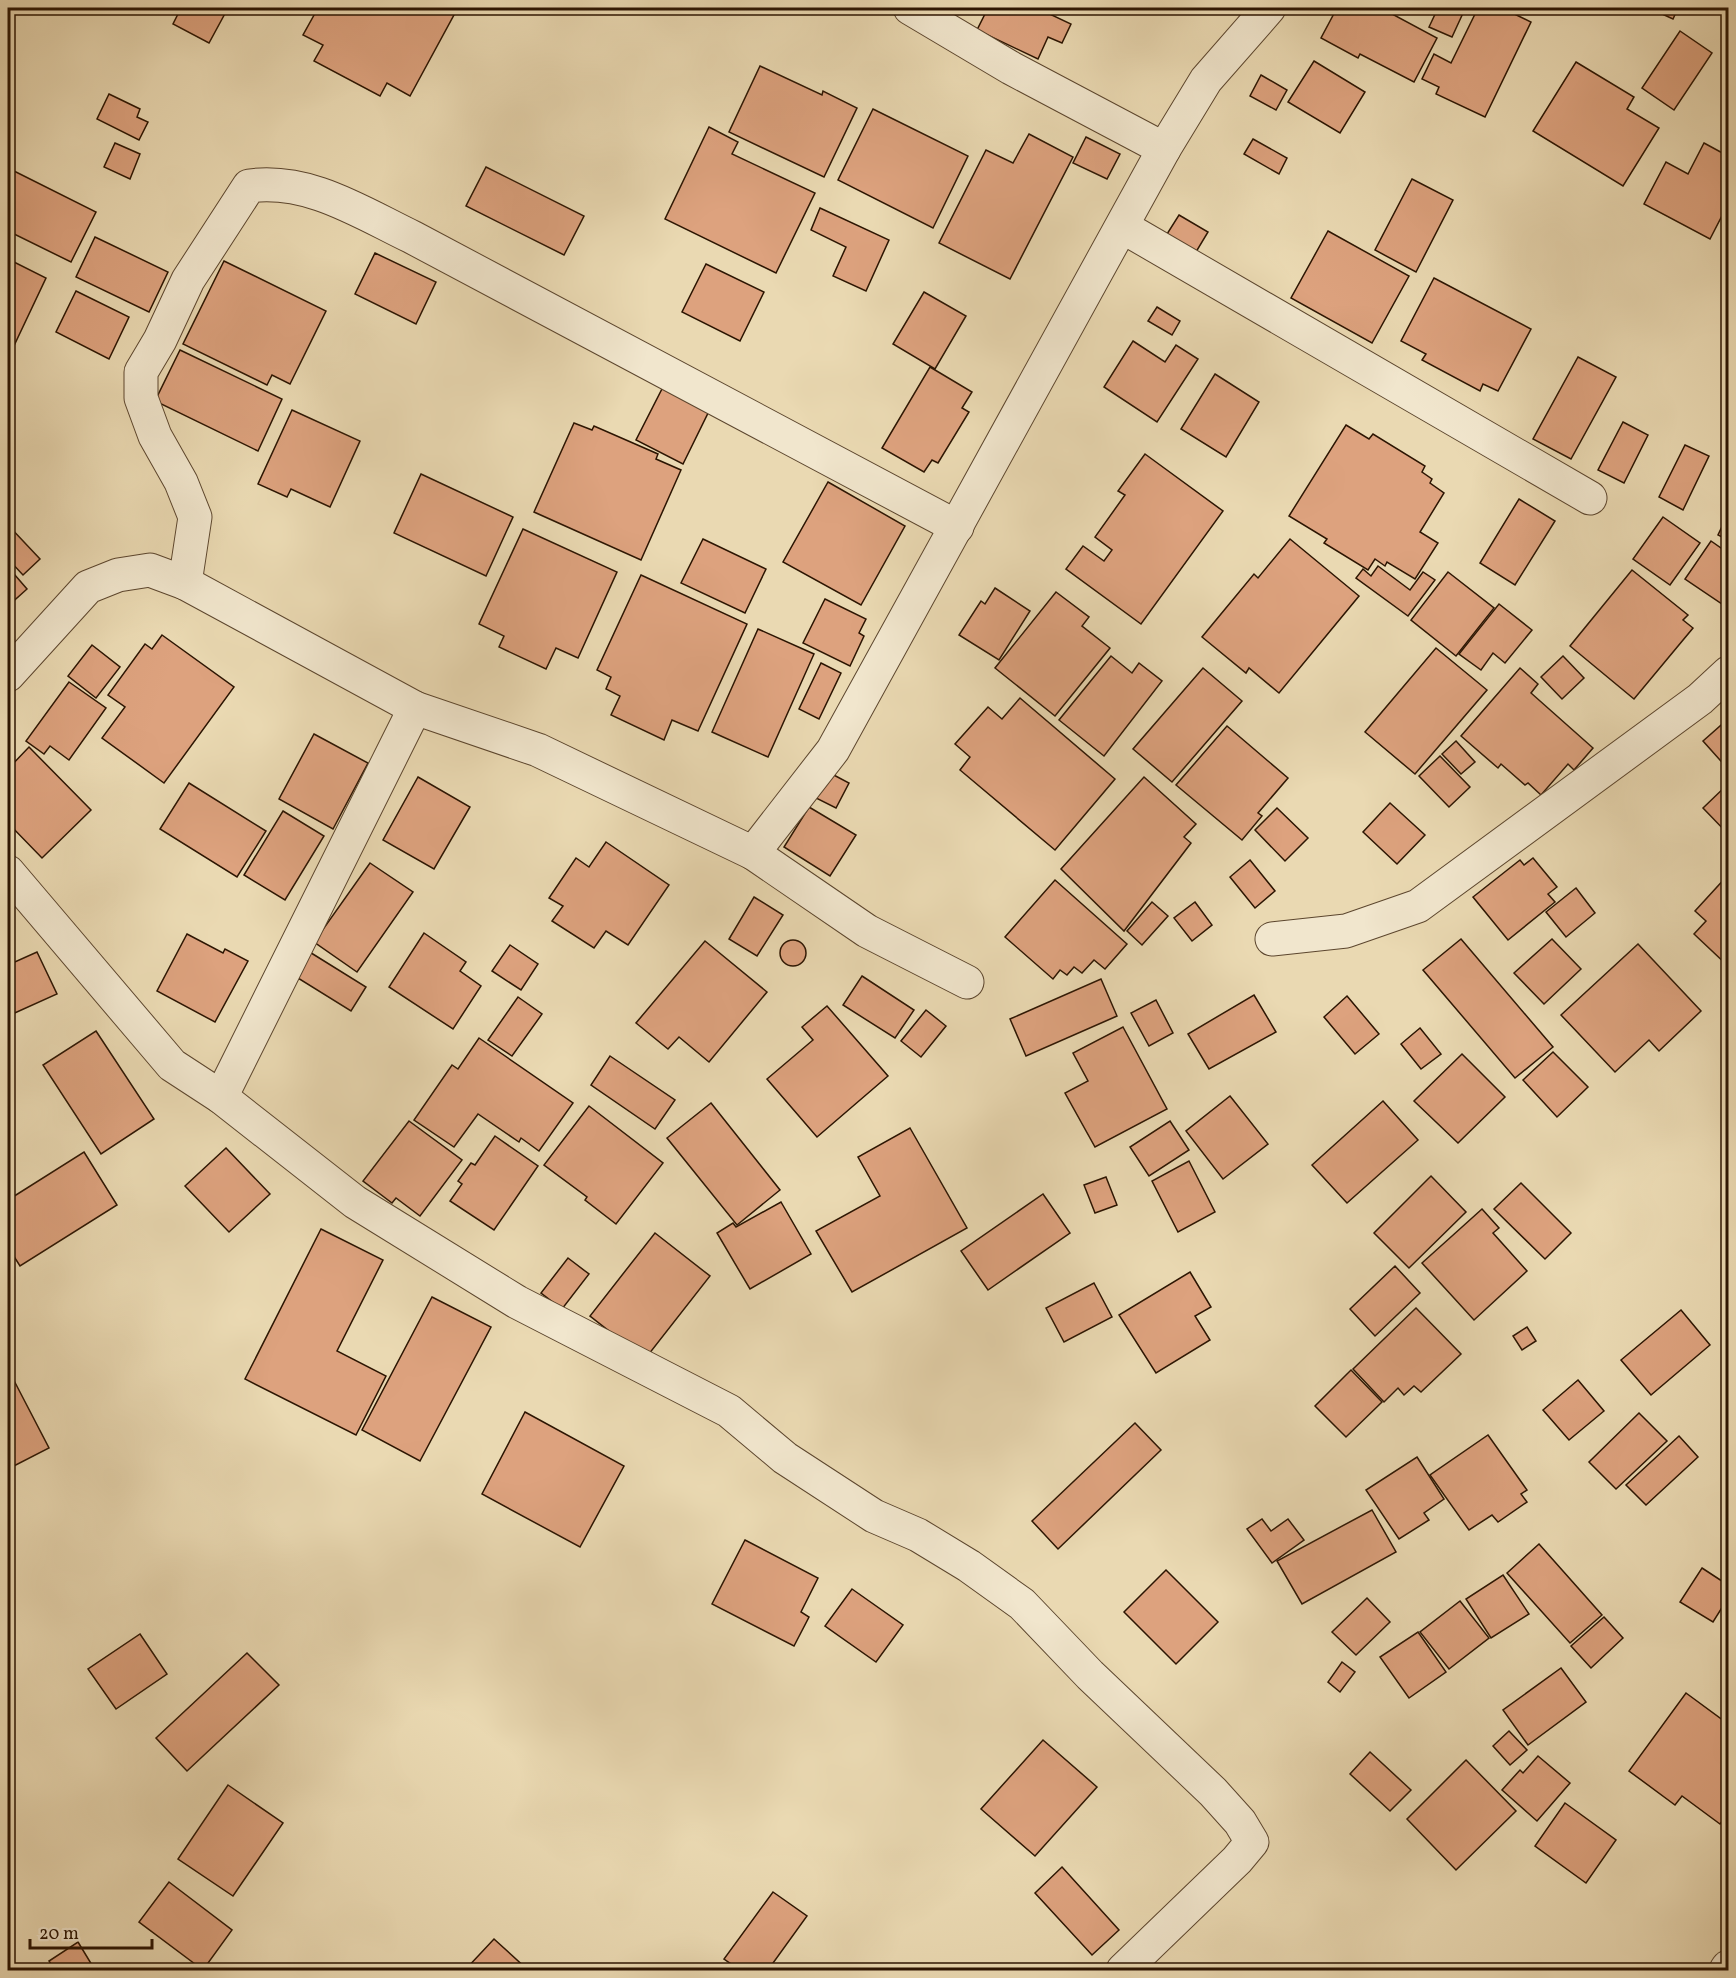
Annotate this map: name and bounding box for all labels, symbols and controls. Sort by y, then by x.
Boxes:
scale bar [30,1912,152,1950]
text: 20 m [39,1922,79,1947]

